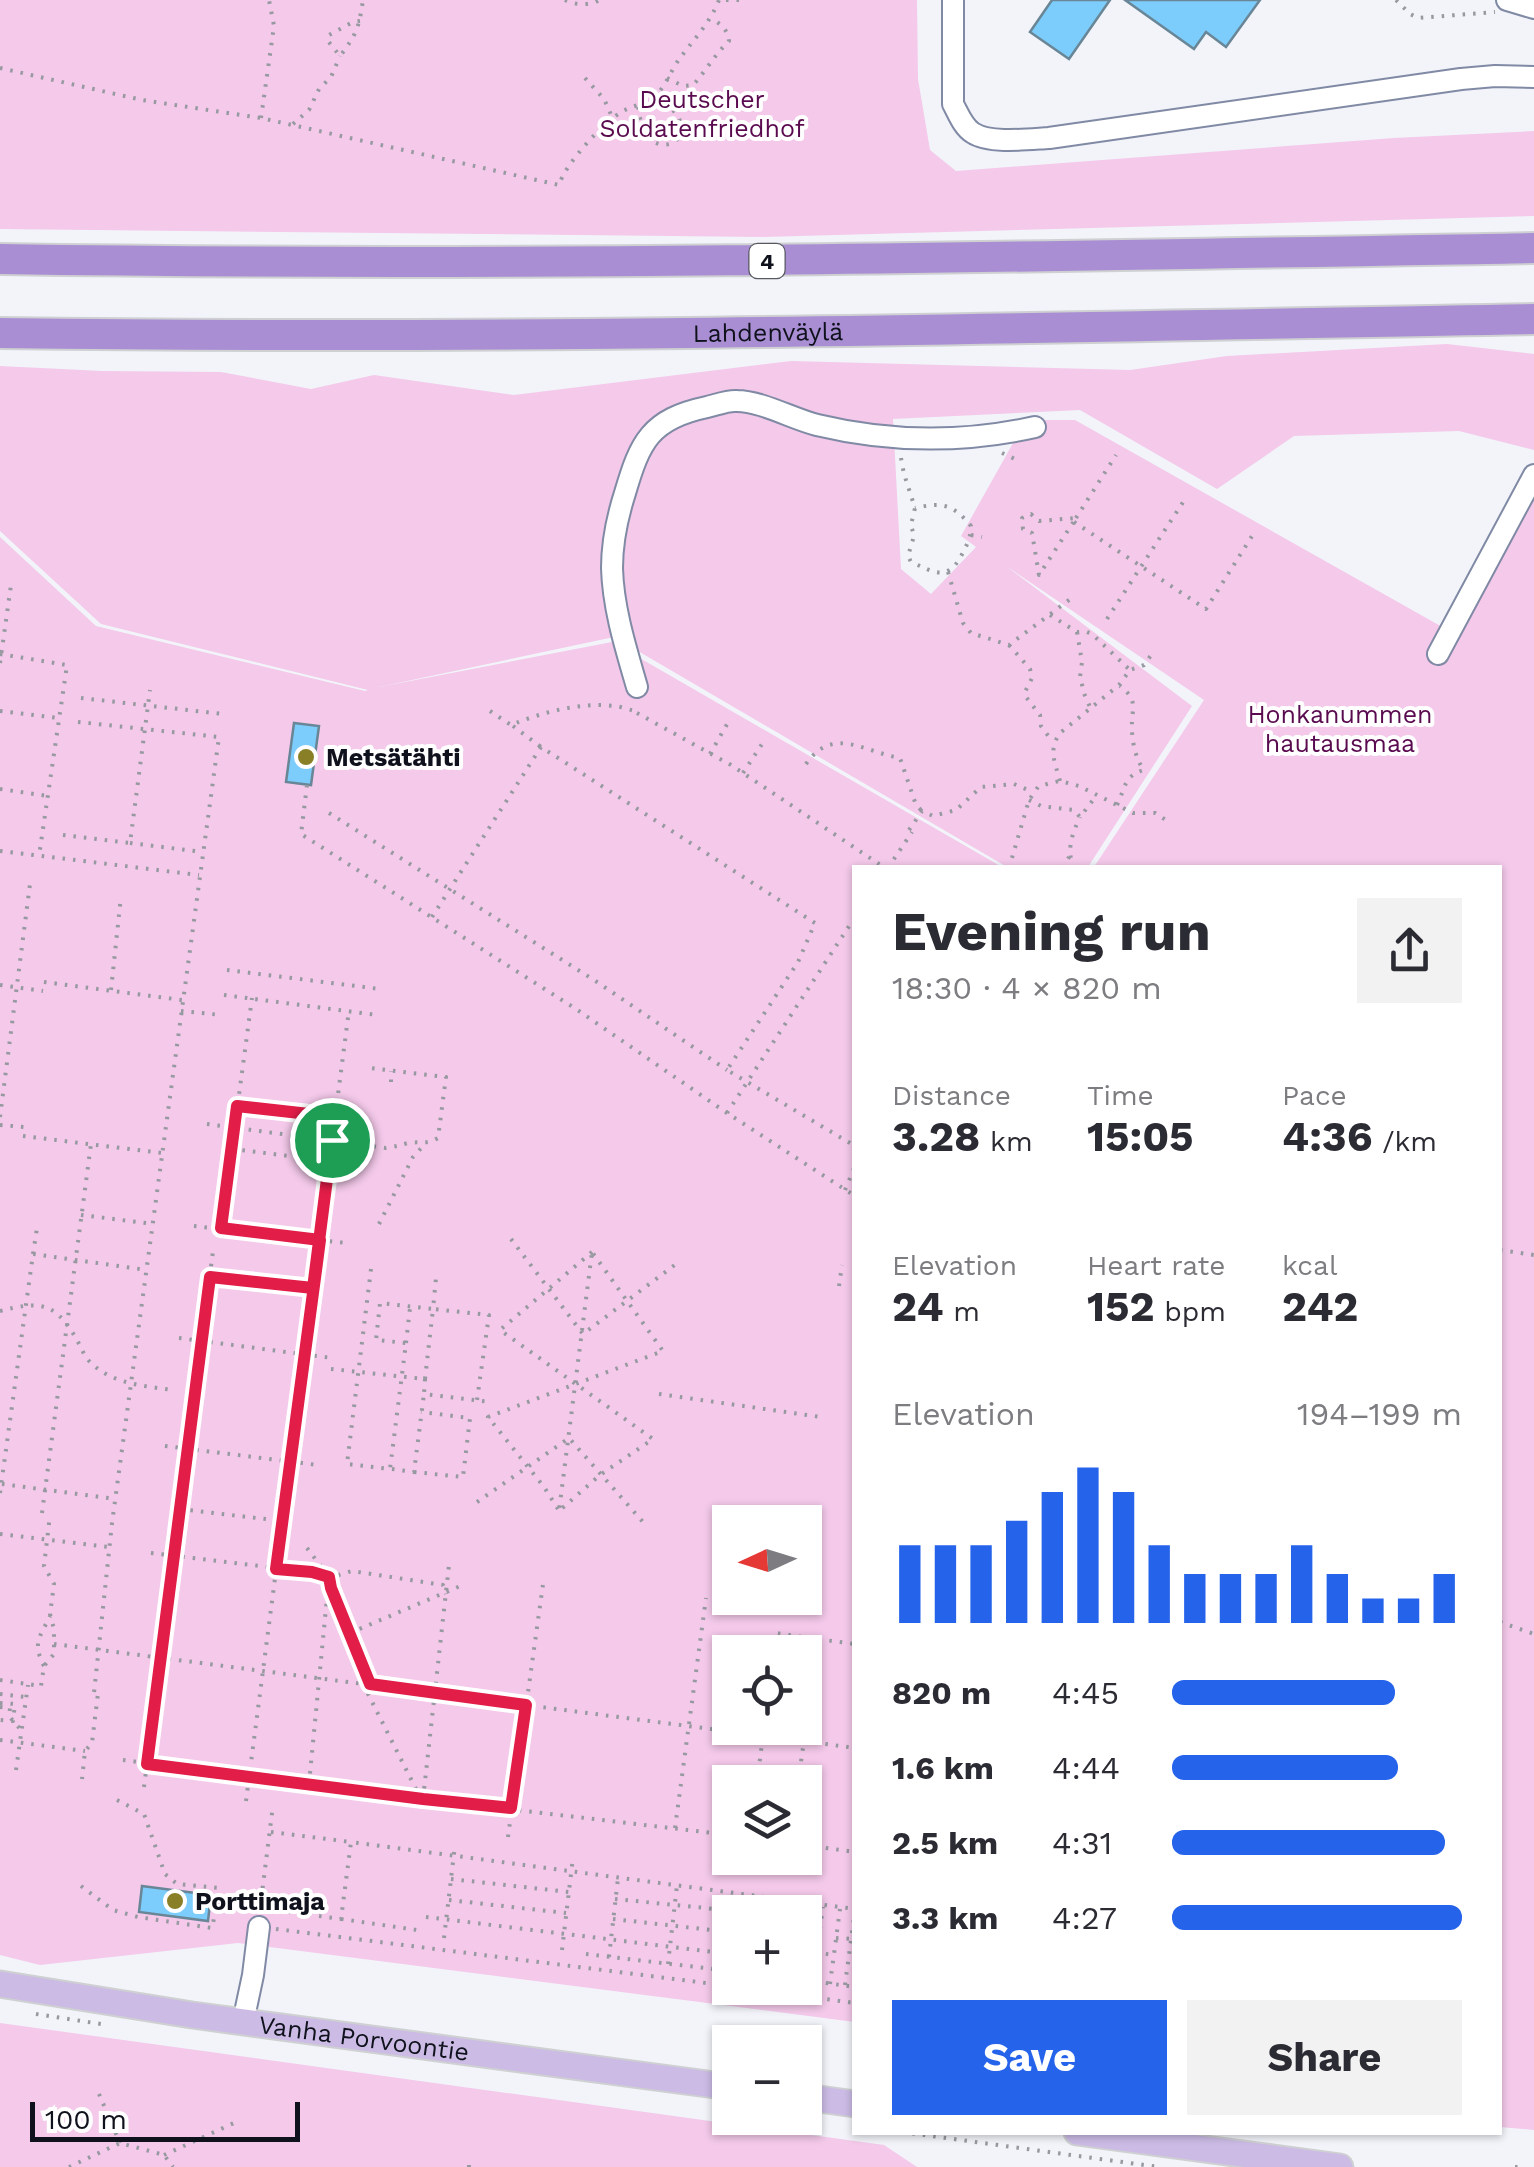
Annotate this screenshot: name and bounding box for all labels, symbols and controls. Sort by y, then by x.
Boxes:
park label: Deutscher Soldatenfriedhof [599,85,805,143]
road number: 4 [750,244,784,278]
street label: Lahdenväylä [692,316,844,347]
park label: Honkanummen hautausmaa [1247,700,1433,758]
place label: Metsätähti [326,743,460,772]
marker: Metsätähti [295,746,317,768]
button: share [1357,898,1462,1003]
text: Evening run [892,899,1211,963]
text: 18:30 · 4 × 820 m [892,969,1162,1007]
text: Distance [892,1079,1011,1112]
text: Time [1087,1079,1154,1112]
text: Pace [1282,1079,1347,1112]
pin [290,1098,375,1183]
text: 3.28 [892,1112,980,1161]
text: 15:05 [1087,1112,1194,1161]
text: 4:36 [1282,1112,1373,1161]
icon: arrive [305,1113,360,1168]
text: km [980,1125,1033,1158]
text: /km [1373,1125,1437,1158]
text: Elevation [892,1249,1017,1282]
text: Heart rate [1087,1249,1225,1282]
text: kcal [1282,1249,1337,1282]
text: 24 [892,1282,944,1331]
text: 152 [1087,1282,1155,1331]
text: 242 [1282,1282,1358,1331]
text: m [944,1295,980,1328]
text: bpm [1155,1295,1226,1328]
text: Elevation [892,1395,1035,1433]
text: 194–199 m [1297,1395,1462,1433]
north arrow [712,1505,822,1615]
map controls [712,1505,822,2135]
button: locate [712,1635,822,1745]
text: 820 m [892,1674,991,1712]
text: 4:45 [1052,1674,1119,1712]
text: 1.6 km [892,1749,994,1787]
text: 4:44 [1052,1749,1120,1787]
button: layers [712,1765,822,1875]
text: 2.5 km [892,1824,998,1862]
text: 4:31 [1052,1824,1112,1862]
place label: Porttimaja [195,1887,325,1916]
marker: Porttimaja [164,1890,186,1912]
button: + [712,1895,822,2005]
text: 3.3 km [892,1899,998,1937]
text: 4:27 [1052,1899,1117,1937]
button: Save [892,2000,1167,2115]
button: Share [1187,2000,1462,2115]
street label: Vanha Porvoontie [257,2010,471,2066]
button: − [712,2025,822,2135]
scale bar [30,2097,300,2142]
text: 100 m [45,2103,127,2136]

